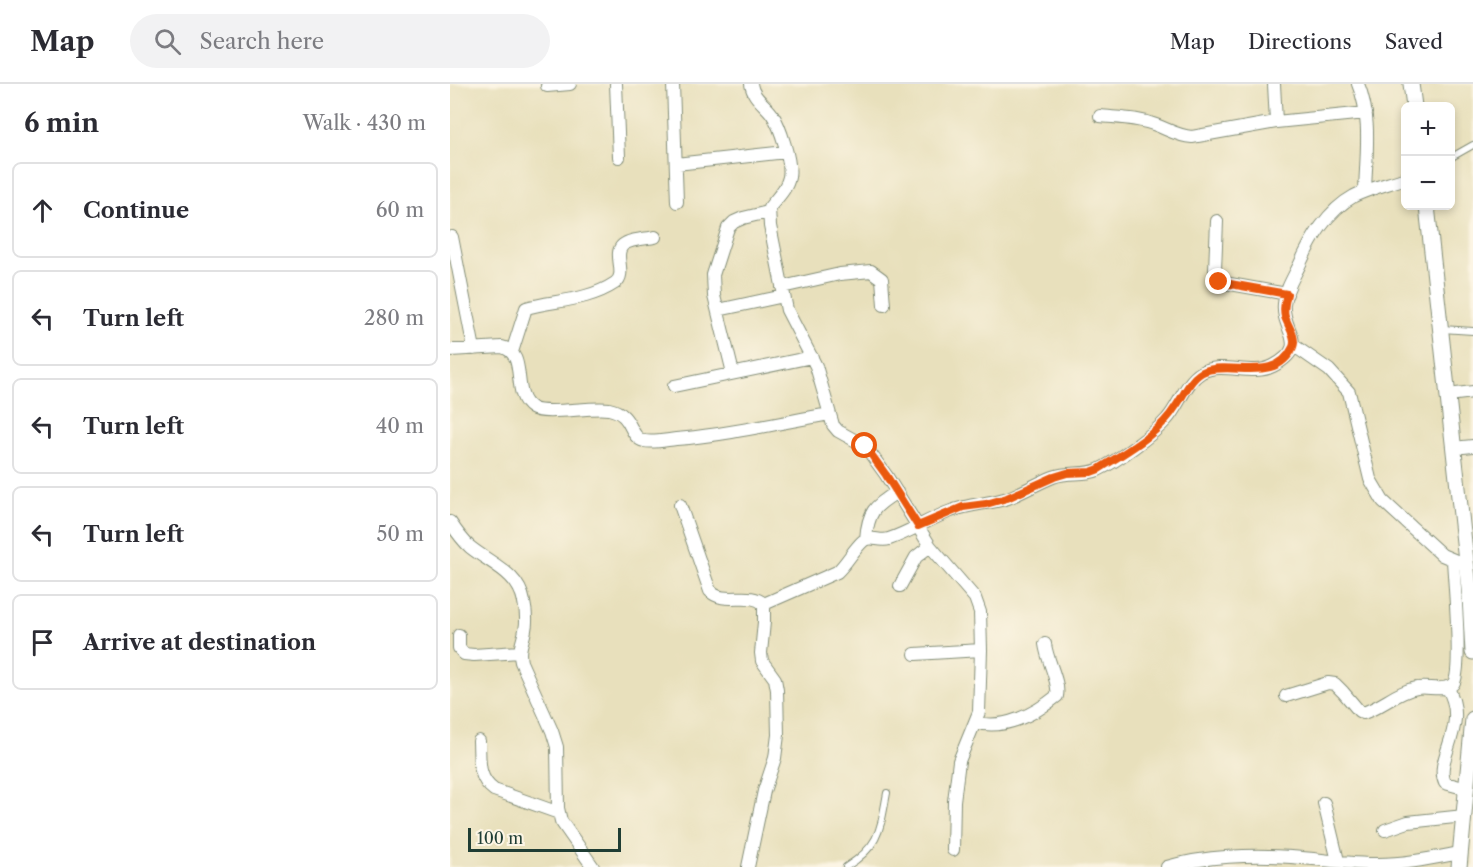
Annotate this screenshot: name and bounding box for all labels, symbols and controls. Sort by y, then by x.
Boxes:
search box [130,14,550,68]
text: Map [30,24,94,58]
icon: search [151,25,184,58]
text: Search here [199,28,324,55]
text: Map [1170,29,1215,54]
text: Directions [1248,29,1352,54]
text: Saved [1385,29,1443,54]
map controls [1401,102,1455,210]
button: + [1401,102,1455,156]
text: 6 min [24,107,99,139]
text: Walk · 430 m [303,111,426,135]
button: − [1401,156,1455,210]
icon: ahead [26,194,59,227]
text: Continue [83,197,189,224]
text: 60 m [376,198,424,222]
route end [1205,268,1231,294]
icon: left [26,302,59,335]
text: Turn left [83,305,184,332]
text: 280 m [364,306,424,330]
icon: left [26,410,59,443]
text: Turn left [83,413,184,440]
text: 40 m [376,414,424,438]
route start [851,432,877,458]
icon: left [26,518,59,551]
text: Turn left [83,521,184,548]
text: 50 m [377,522,424,546]
icon: arrive [26,626,59,659]
text: Arrive at destination [83,629,316,656]
scale bar [468,825,621,852]
text: 100 m [477,828,523,848]

